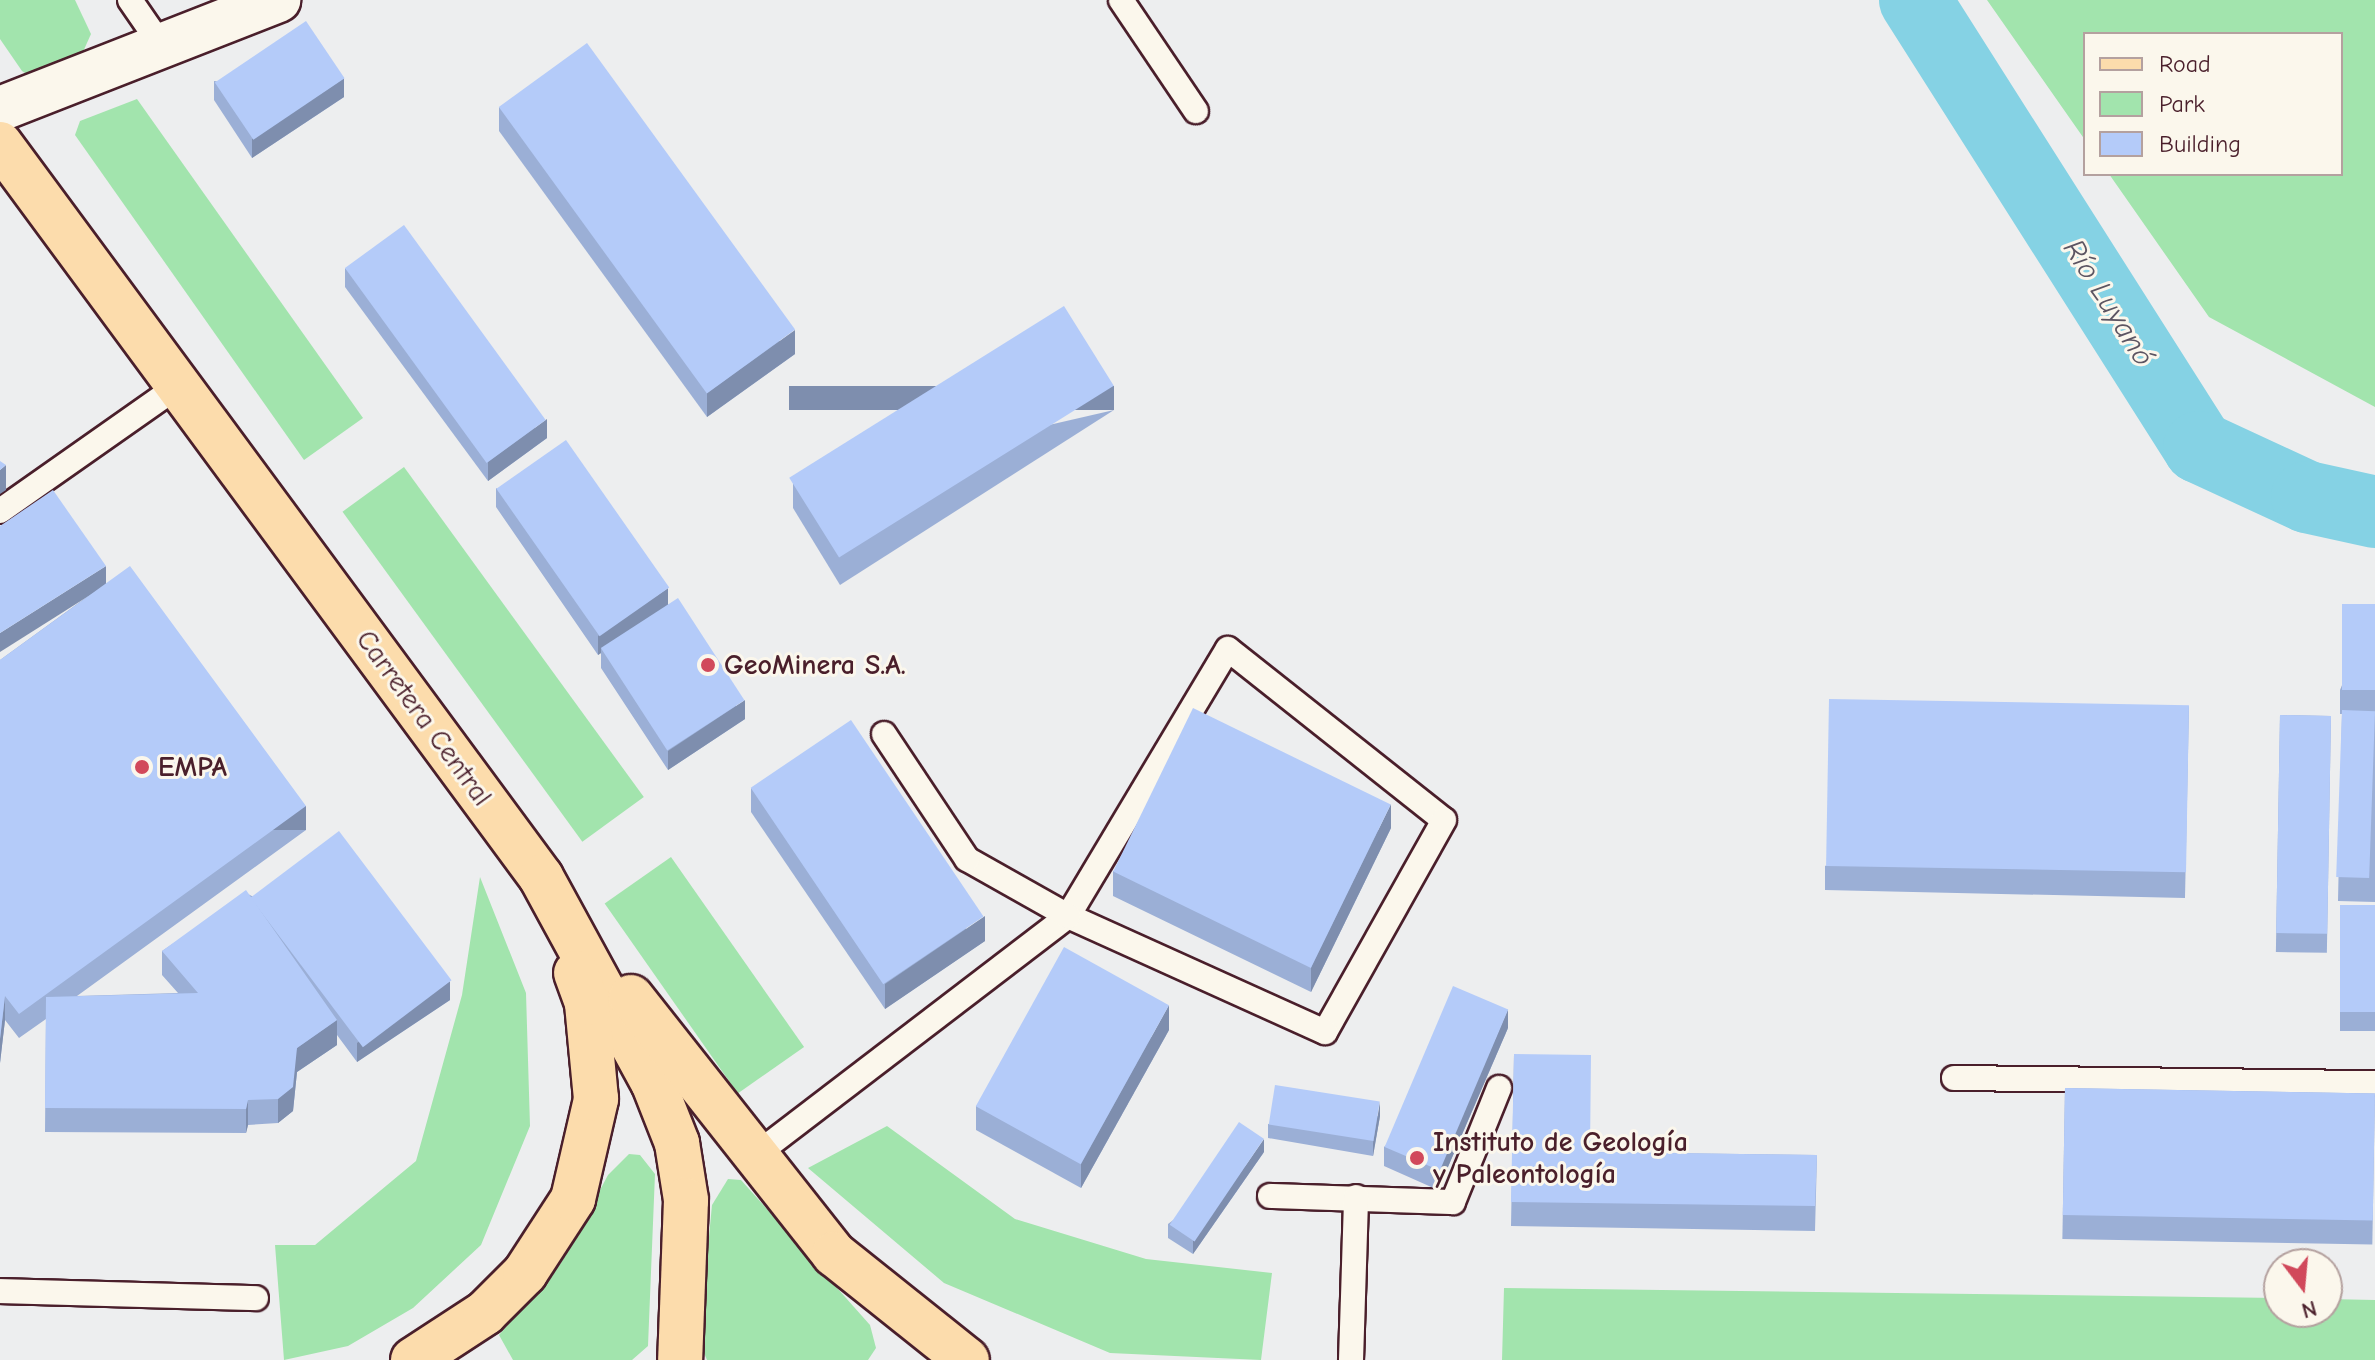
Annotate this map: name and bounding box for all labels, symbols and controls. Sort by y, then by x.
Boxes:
legend [2083,32,2343,176]
text: Road [2159,50,2211,78]
text: Park [2159,90,2205,118]
text: Building [2159,130,2241,158]
water label: Río Luyanó [2055,233,2161,373]
street label: Carretera Central [349,624,499,812]
place label: GeoMinera S.A. [724,648,906,682]
marker: GeoMinera S.A. [699,656,717,674]
place label: EMPA [158,750,227,784]
marker: EMPA [133,758,151,776]
place label: Instituto de Geología y Paleontología [1433,1125,1688,1191]
marker: Instituto de Geología y Paleontología [1408,1149,1426,1167]
north arrow [2263,1248,2343,1328]
text: N [2299,1295,2320,1324]

